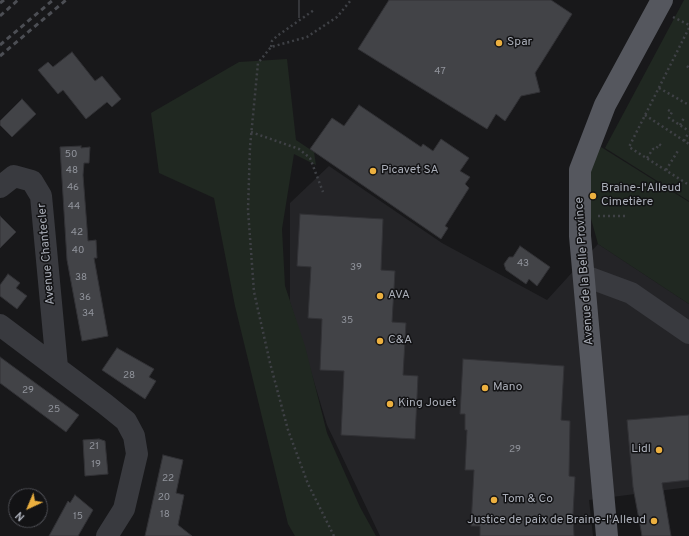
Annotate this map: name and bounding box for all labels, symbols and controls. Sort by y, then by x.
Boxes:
place label: Spar [507,36,532,50]
marker: Spar [494,38,504,48]
house number: 47 [434,66,446,78]
house number: 50 [65,149,77,161]
place label: Picavet SA [381,164,439,178]
house number: 48 [66,165,78,177]
marker: Picavet SA [368,166,378,176]
house number: 46 [67,182,79,194]
place label: Braine-l'Alleud Cimetière [601,182,681,210]
marker: Braine-l'Alleud Cimetière [588,191,598,201]
street label: Avenue de la Belle Province [573,196,597,346]
house number: 44 [68,201,80,213]
street label: Avenue Chantecler [35,203,59,305]
house number: 42 [71,227,83,239]
house number: 40 [72,245,84,257]
house number: 43 [517,258,529,270]
house number: 39 [350,262,362,274]
house number: 38 [75,272,87,284]
place label: AVA [388,289,410,303]
marker: AVA [375,291,385,301]
house number: 36 [79,292,91,304]
house number: 34 [82,308,94,320]
house number: 35 [341,315,353,327]
place label: C&A [388,334,412,348]
marker: C&A [375,336,385,346]
house number: 28 [123,370,135,382]
place label: Mano [493,381,522,395]
marker: Mano [480,383,490,393]
house number: 29 [22,385,34,397]
place label: King Jouet [398,397,456,411]
marker: King Jouet [385,399,395,409]
house number: 25 [48,404,60,416]
house number: 21 [89,441,99,453]
place label: Lidl [631,443,651,457]
house number: 29 [509,444,521,456]
marker: Lidl [654,445,664,455]
house number: 19 [91,459,101,471]
house number: 22 [162,473,174,485]
north arrow [8,488,48,528]
house number: 20 [158,492,170,504]
place label: Tom & Co [502,493,553,507]
marker: Tom & Co [489,495,499,505]
text: N [13,508,28,524]
house number: 18 [160,509,170,521]
house number: 15 [73,511,83,523]
place label: Justice de paix de Braine-l'Alleud [467,514,646,528]
marker: Justice de paix de Braine-l'Alleud [649,516,659,526]

